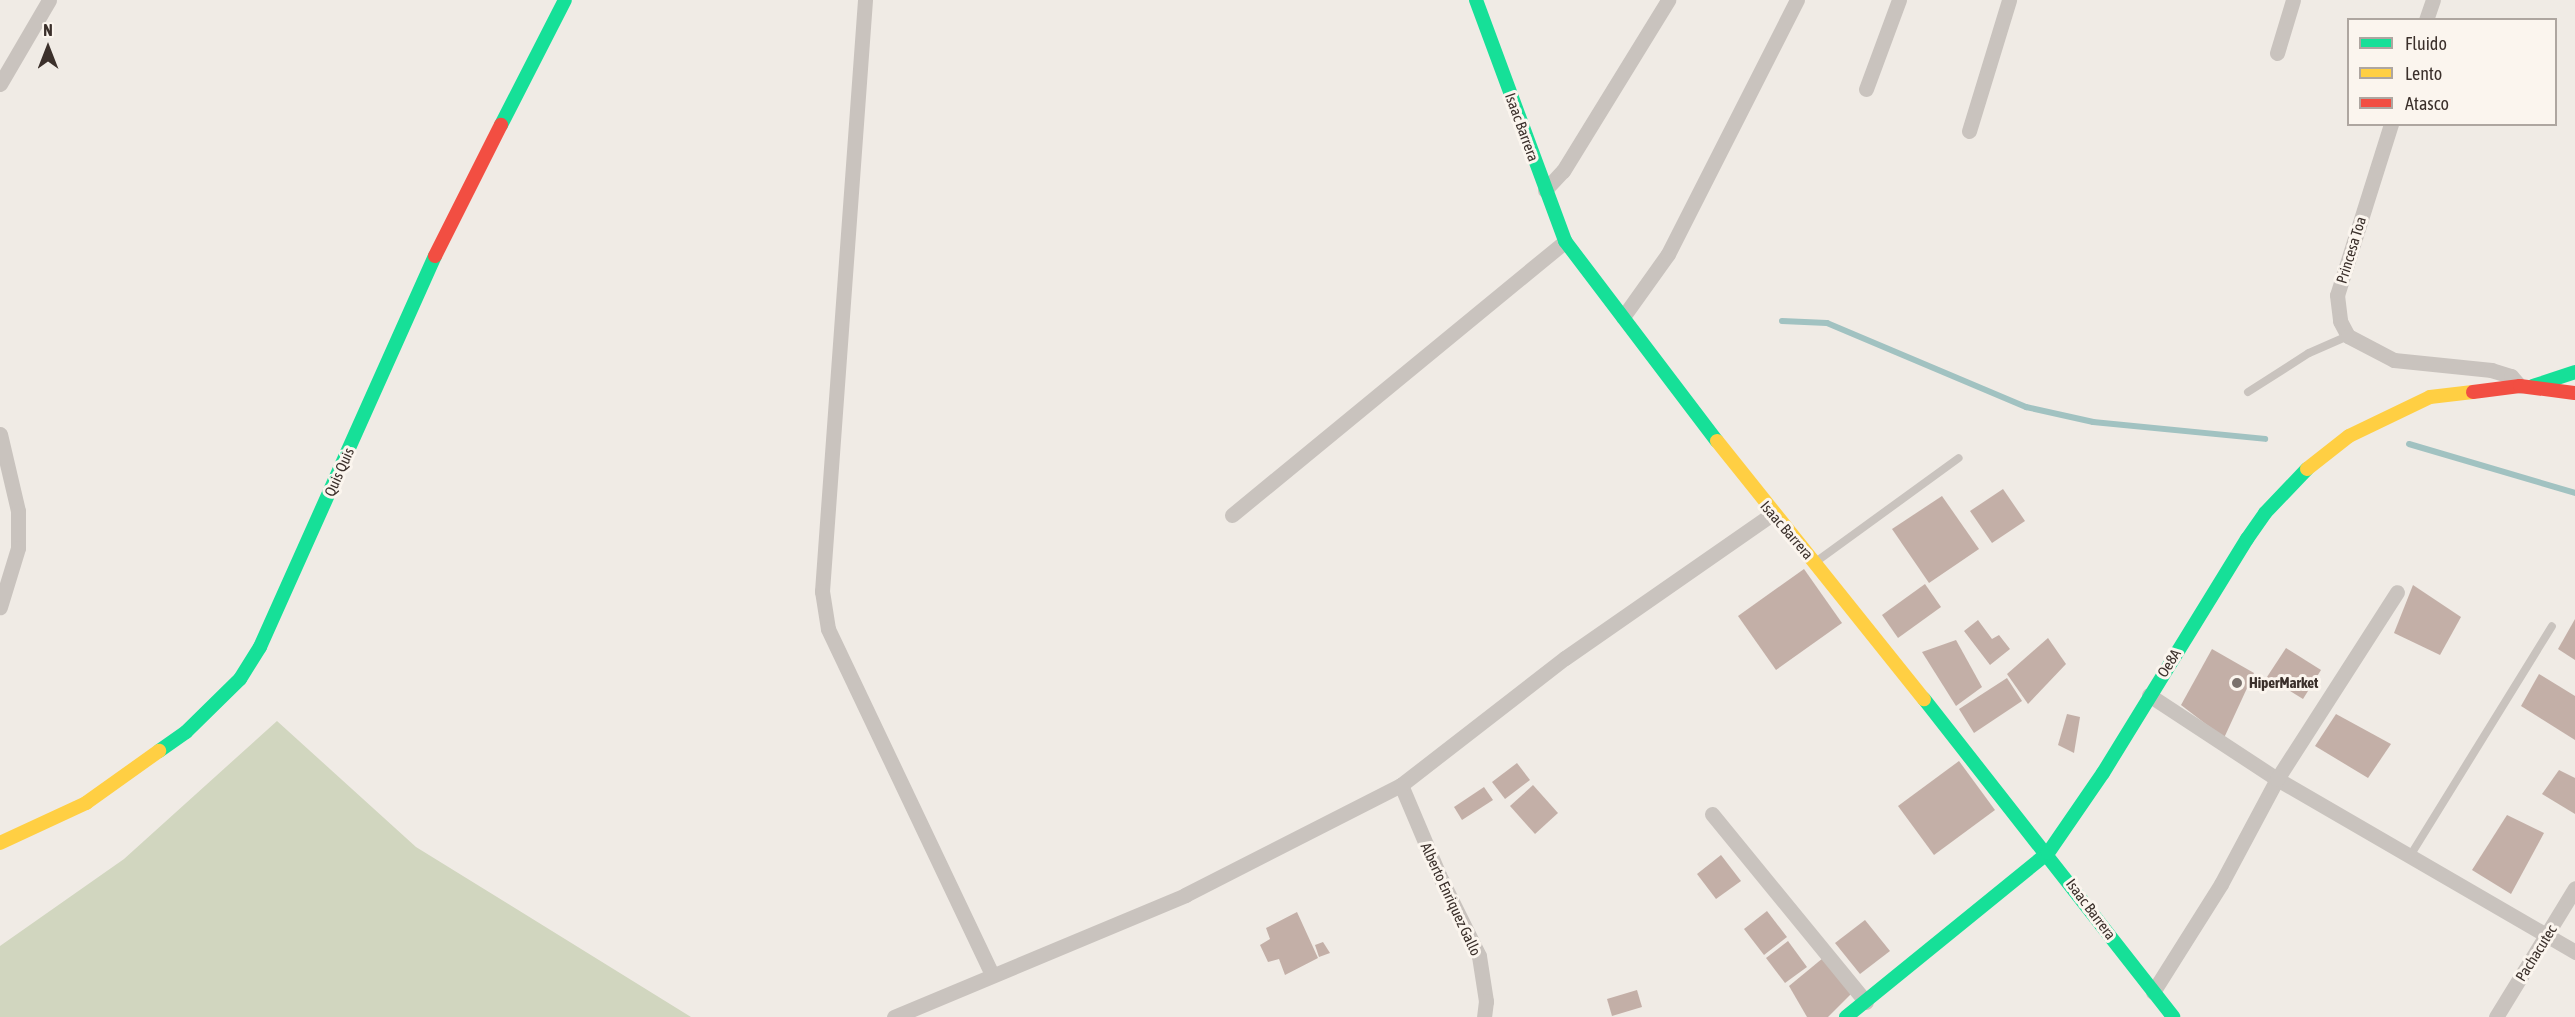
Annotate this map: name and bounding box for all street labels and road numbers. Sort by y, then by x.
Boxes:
street label: Isaac Barrera [1501,90,1543,164]
street label: Princesa Toa [2332,214,2370,286]
street label: Quis Quis [320,445,358,499]
street label: Isaac Barrera [1757,497,1817,563]
street label: Oe8A [2153,646,2185,680]
street label: Alberto Enriquez Gallo [1417,840,1485,958]
street label: Isaac Barrera [2062,875,2120,943]
street label: Pachacutec [2512,921,2560,985]

